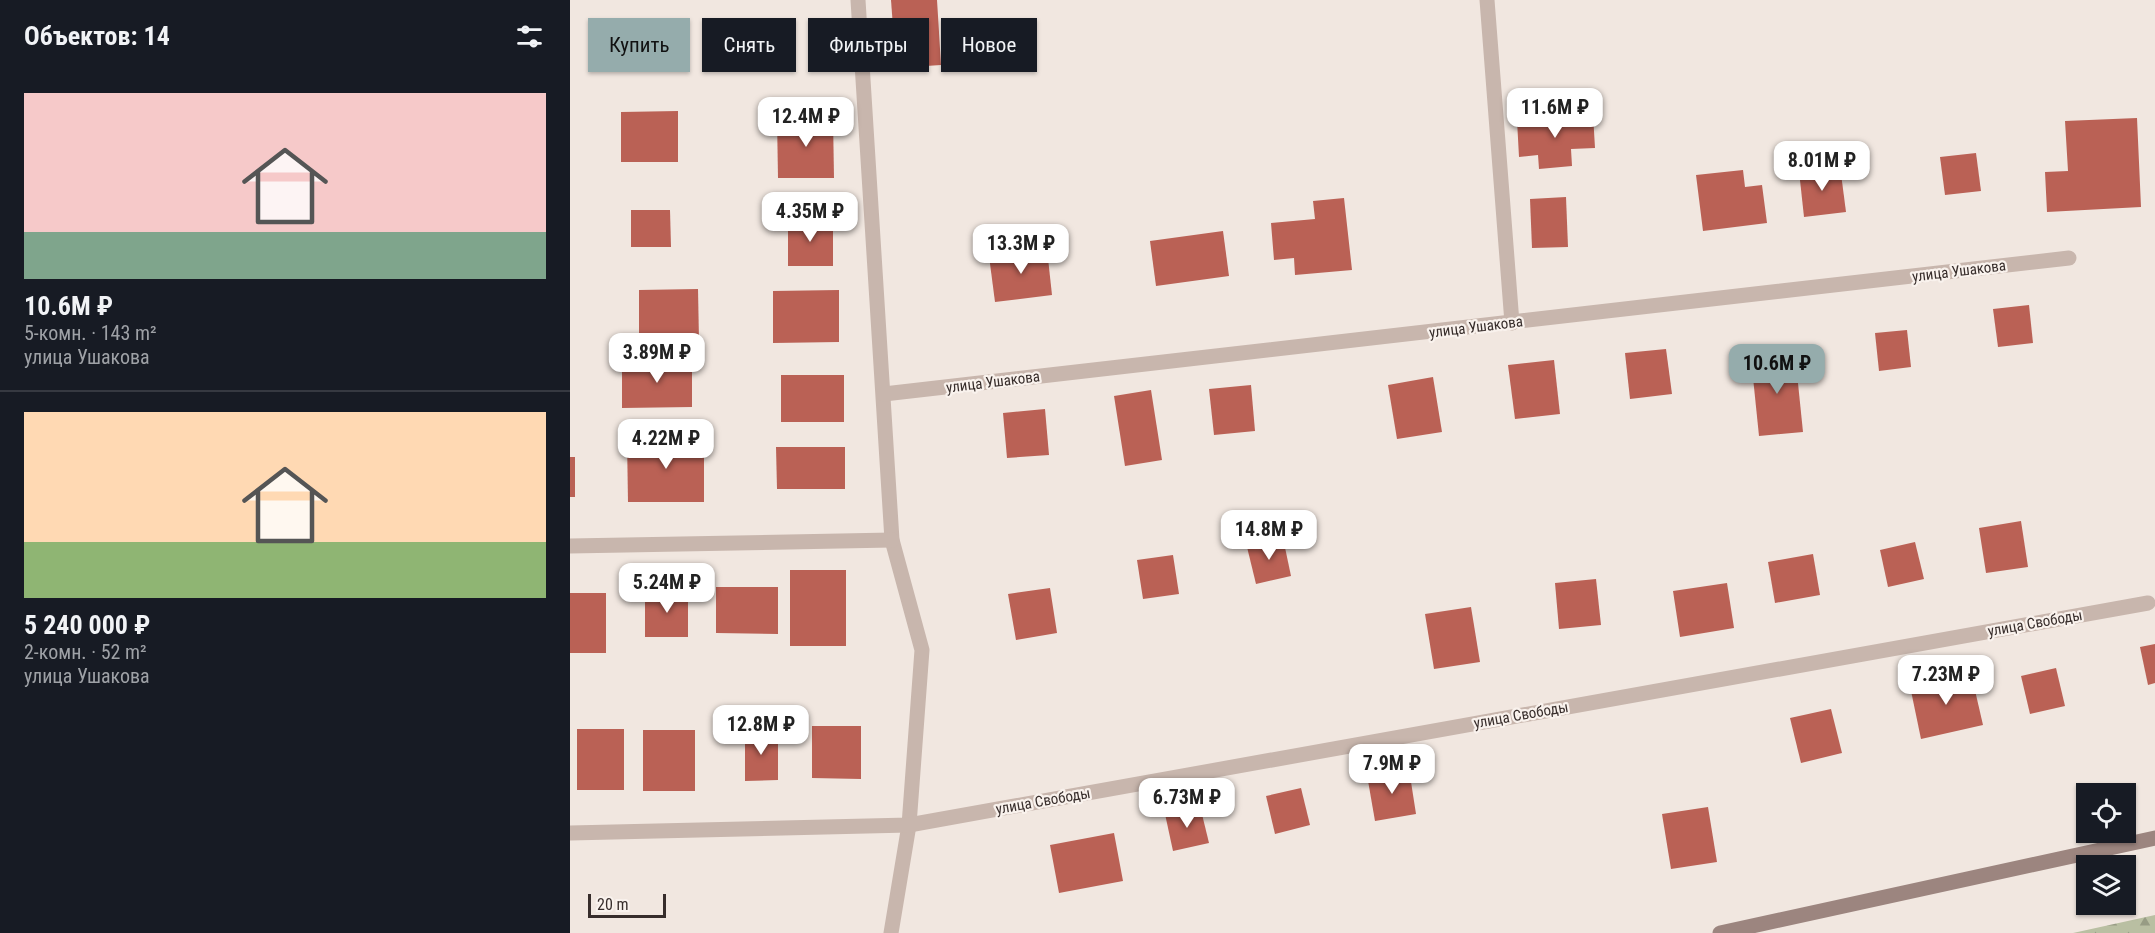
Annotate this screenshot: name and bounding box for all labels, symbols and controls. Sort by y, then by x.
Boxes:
chip: Купить [588,18,690,72]
chip: Снять [702,18,796,72]
chip: Фильтры [808,18,929,72]
chip: Новое [941,18,1037,72]
icon: filters [513,20,546,53]
text: Объектов: 14 [24,21,170,51]
pin: 11.6M ₽ [1500,88,1610,139]
text: 11.6M ₽ [1521,95,1589,119]
pin: 12.4M ₽ [751,97,861,148]
text: 12.4M ₽ [772,104,840,128]
icon: home [231,132,339,240]
pin: 8.01M ₽ [1767,141,1877,192]
text: 8.01M ₽ [1788,148,1856,172]
pin: 4.35M ₽ [755,192,865,243]
text: 4.35M ₽ [776,199,844,223]
pin: 13.3M ₽ [966,224,1076,275]
text: 13.3M ₽ [987,231,1055,255]
street label: улица Ушакова [1911,256,2007,286]
text: 10.6M ₽ [24,291,113,321]
street label: улица Ушакова [1428,312,1524,342]
text: 5-комн. · 143 m² [24,321,157,345]
pin: 3.89M ₽ [602,333,712,384]
text: 3.89M ₽ [623,340,691,364]
pin: 10.6M ₽ [1722,344,1832,395]
text: улица Ушакова [24,345,150,369]
text: 10.6M ₽ [1743,351,1811,375]
street label: улица Ушакова [945,367,1041,397]
pin: 4.22M ₽ [611,419,721,470]
text: 4.22M ₽ [632,426,700,450]
icon: home [231,451,339,559]
pin: 14.8M ₽ [1214,510,1324,561]
text: 14.8M ₽ [1235,517,1303,541]
pin: 5.24M ₽ [612,563,722,614]
text: 5.24M ₽ [633,570,701,594]
street label: улица Свободы [1986,606,2084,640]
text: 5 240 000 ₽ [24,610,150,640]
text: 2-комн. · 52 m² [24,640,147,664]
pin: 7.23M ₽ [1891,655,2001,706]
text: 7.23M ₽ [1912,662,1980,686]
text: улица Ушакова [24,664,150,688]
street label: улица Свободы [1472,698,1570,732]
pin: 12.8M ₽ [706,705,816,756]
text: 12.8M ₽ [727,712,795,736]
pin: 7.9M ₽ [1343,744,1441,795]
text: 7.9M ₽ [1363,751,1421,775]
pin: 6.73M ₽ [1132,778,1242,829]
map controls [2076,783,2136,915]
button: locate [2076,783,2136,843]
street label: улица Свободы [994,784,1092,818]
text: 6.73M ₽ [1153,785,1221,809]
button: layers [2076,855,2136,915]
scale bar [588,891,666,918]
text: 20 m [597,895,629,914]

